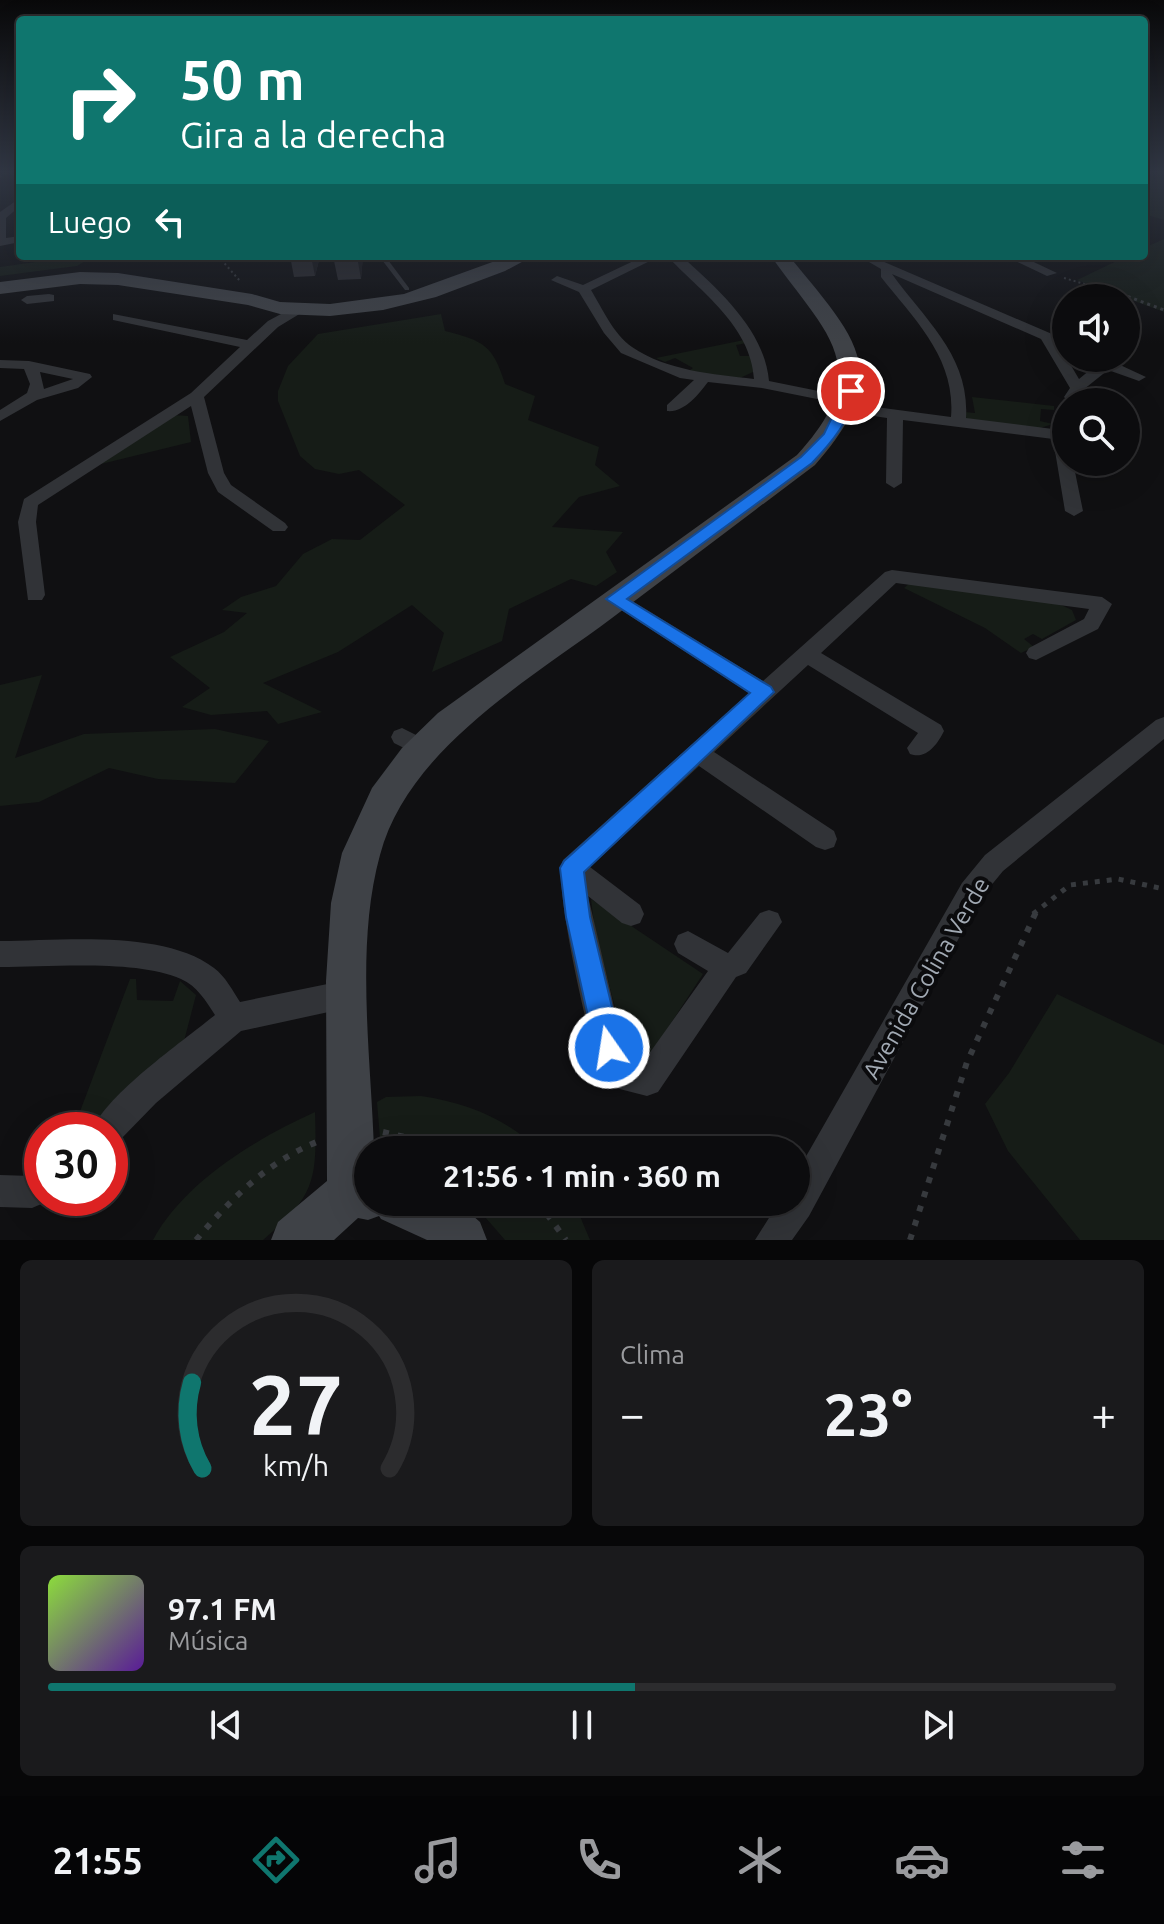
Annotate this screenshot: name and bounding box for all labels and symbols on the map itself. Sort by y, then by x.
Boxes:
pin [817,357,885,425]
street label: Avenida Colina Verde [857,873,995,1083]
position arrow [567,1006,651,1090]
speed limit sign: 30 [24,1112,128,1216]

